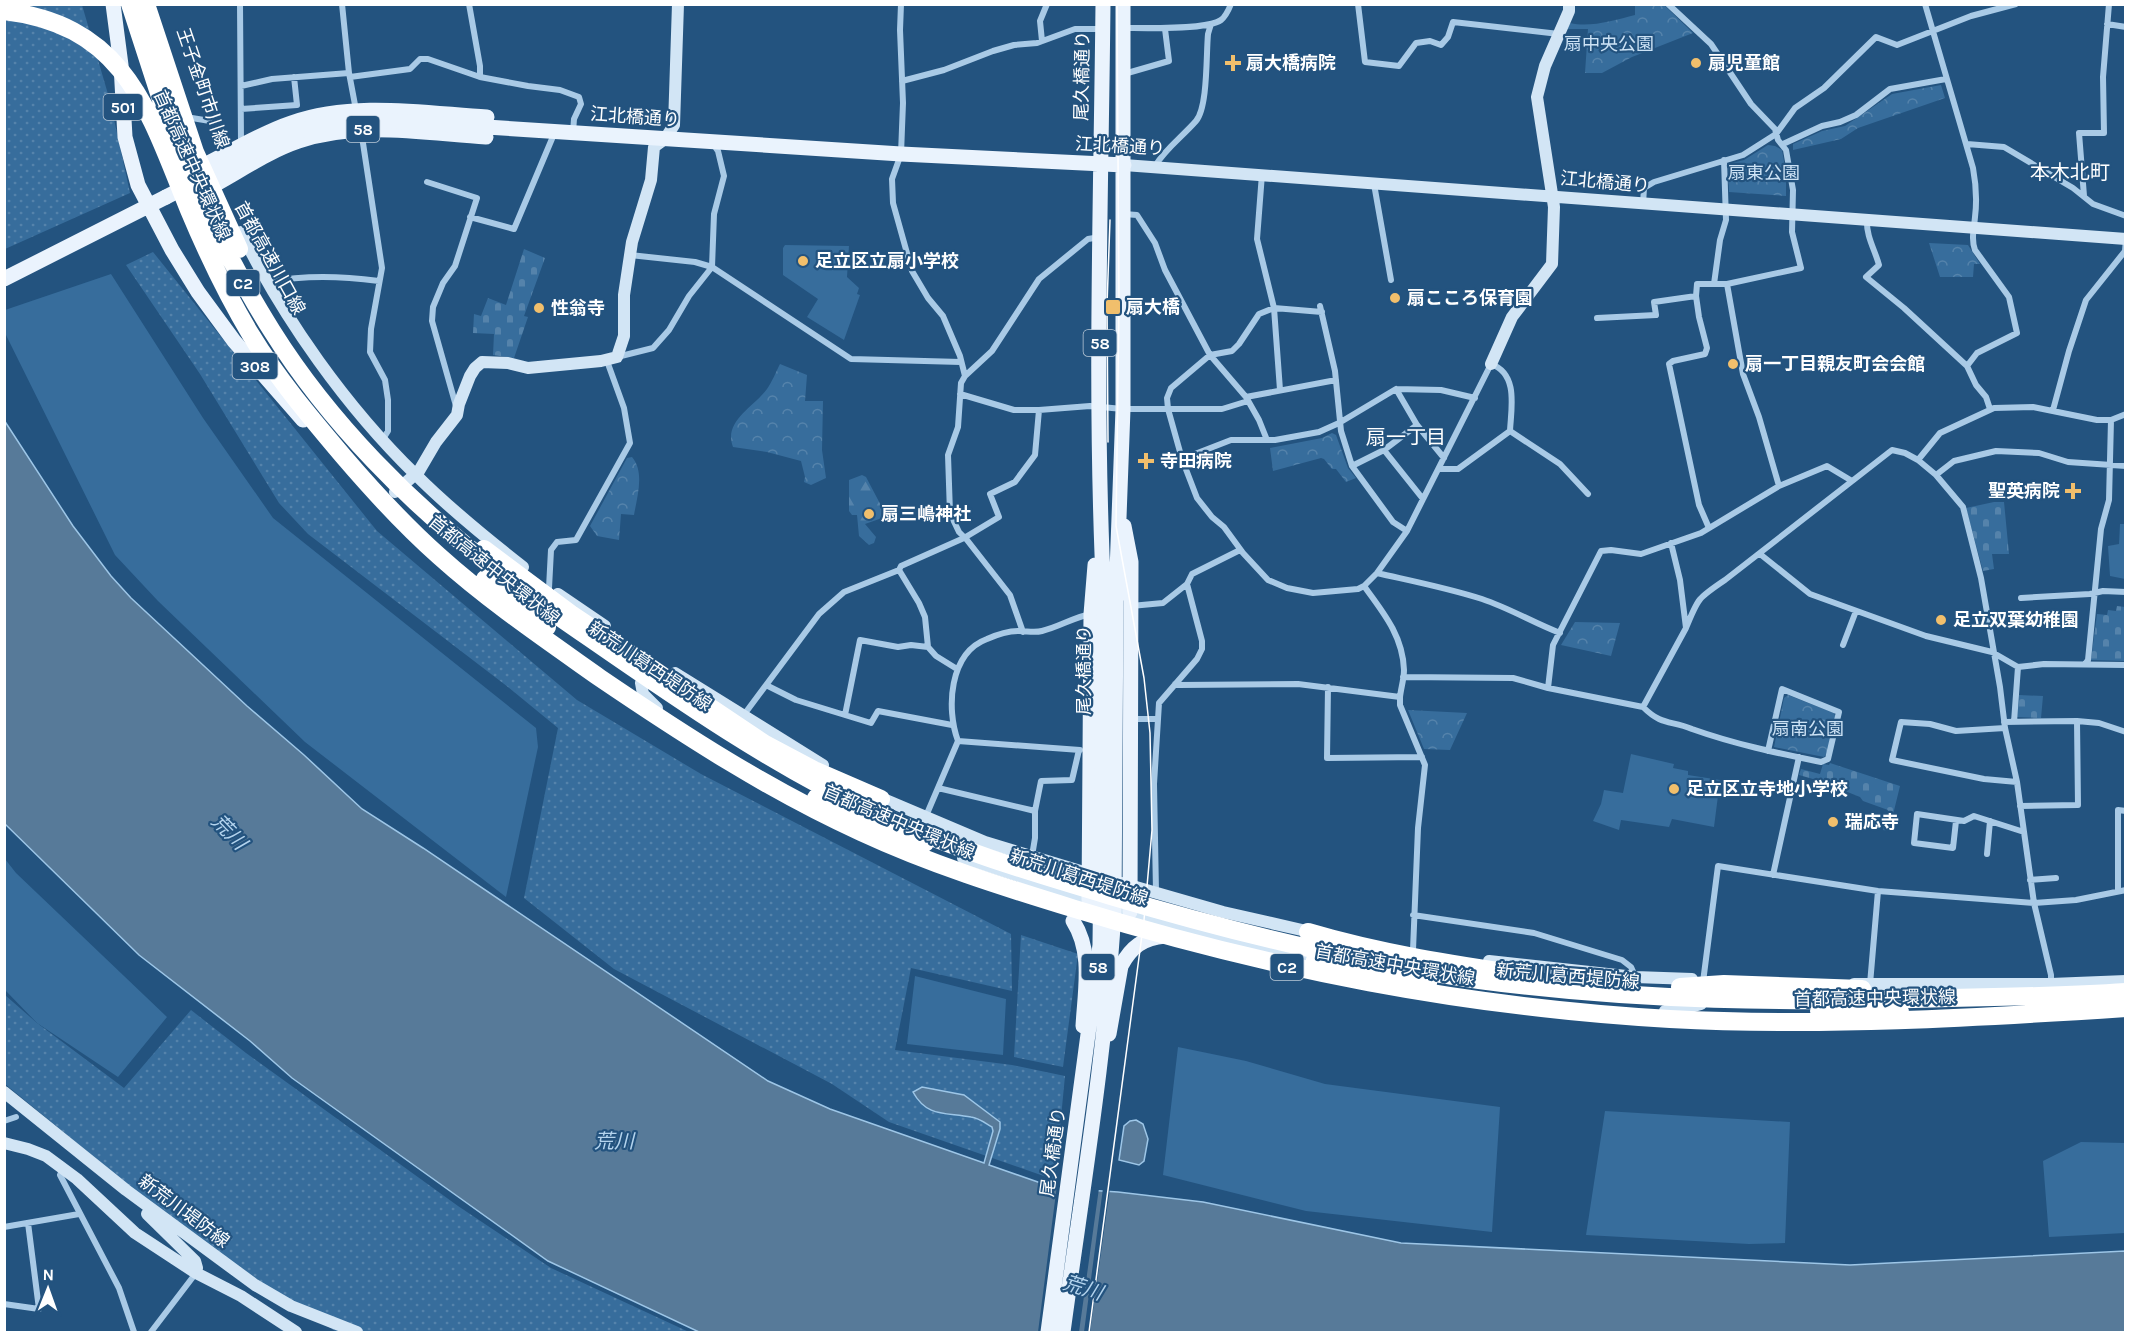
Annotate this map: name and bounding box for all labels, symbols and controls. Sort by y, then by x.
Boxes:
street label: 王子金町市川線 [172,25,234,151]
street label: 尾久橋通り [1070,31,1094,121]
park label: 扇中央公園 [1564,33,1654,55]
place label: 扇大橋病院 [1246,52,1336,74]
place label: 扇児童館 [1708,52,1780,74]
marker: 扇大橋病院 [1224,54,1242,72]
marker: 扇児童館 [1689,56,1703,70]
street label: 首都高速中央環状線 [149,87,235,243]
road number: 501 [104,94,142,120]
street label: 江北橋通り [589,103,681,131]
road number: 58 [346,116,380,142]
street label: 江北橋通り [1074,133,1166,159]
district label: 本木北町 [2030,161,2110,184]
park label: 扇東公園 [1728,162,1800,184]
street label: 江北橋通り [1559,167,1651,197]
street label: 首都高速川口線 [230,198,310,318]
place label: 足立区立扇小学校 [815,250,959,272]
marker: 足立区立扇小学校 [796,254,810,268]
road number: C2 [226,270,260,296]
place label: 扇こころ保育園 [1407,287,1533,309]
marker: 扇こころ保育園 [1388,291,1402,305]
place label: 扇大橋 [1126,296,1180,318]
place label: 性翁寺 [551,297,605,319]
marker: 扇大橋 [1104,298,1122,316]
marker: 性翁寺 [532,301,546,315]
road number: 58 [1084,330,1116,356]
road number: 308 [232,353,278,379]
place label: 扇一丁目親友町会会館 [1745,353,1925,375]
marker: 扇一丁目親友町会会館 [1726,357,1740,371]
district label: 扇一丁目 [1366,426,1446,449]
place label: 寺田病院 [1160,450,1232,472]
marker: 寺田病院 [1137,452,1155,470]
place label: 聖英病院 [1988,480,2060,502]
marker: 聖英病院 [2064,482,2082,500]
place label: 扇三嶋神社 [881,503,971,525]
marker: 扇三嶋神社 [862,507,876,521]
street label: 首都高速中央環状線 [424,510,564,630]
place label: 足立双葉幼稚園 [1953,609,2079,631]
marker: 足立双葉幼稚園 [1934,613,1948,627]
street label: 新荒川葛西堤防線 [584,617,716,715]
street label: 尾久橋通り [1073,625,1095,715]
park label: 扇南公園 [1772,718,1844,740]
place label: 足立区立寺地小学校 [1686,778,1848,800]
street label: 首都高速中央環状線 [820,780,978,864]
marker: 足立区立寺地小学校 [1667,782,1681,796]
water label: 荒川 [207,810,253,856]
place label: 瑞応寺 [1845,811,1899,833]
marker: 瑞応寺 [1826,815,1840,829]
street label: 新荒川葛西堤防線 [1007,844,1151,910]
street label: 首都高速中央環状線 [1313,940,1477,990]
road number: 58 [1082,954,1114,980]
road number: C2 [1270,954,1304,980]
street label: 新荒川葛西堤防線 [1495,959,1641,993]
street label: 首都高速中央環状線 [1794,986,1956,1010]
street label: 尾久橋通り [1036,1106,1070,1198]
water label: 荒川 [594,1130,636,1153]
street label: 新荒川堤防線 [134,1170,234,1252]
north arrow [18,1259,78,1319]
text: N [42,1265,54,1284]
water label: 荒川 [1061,1271,1107,1305]

